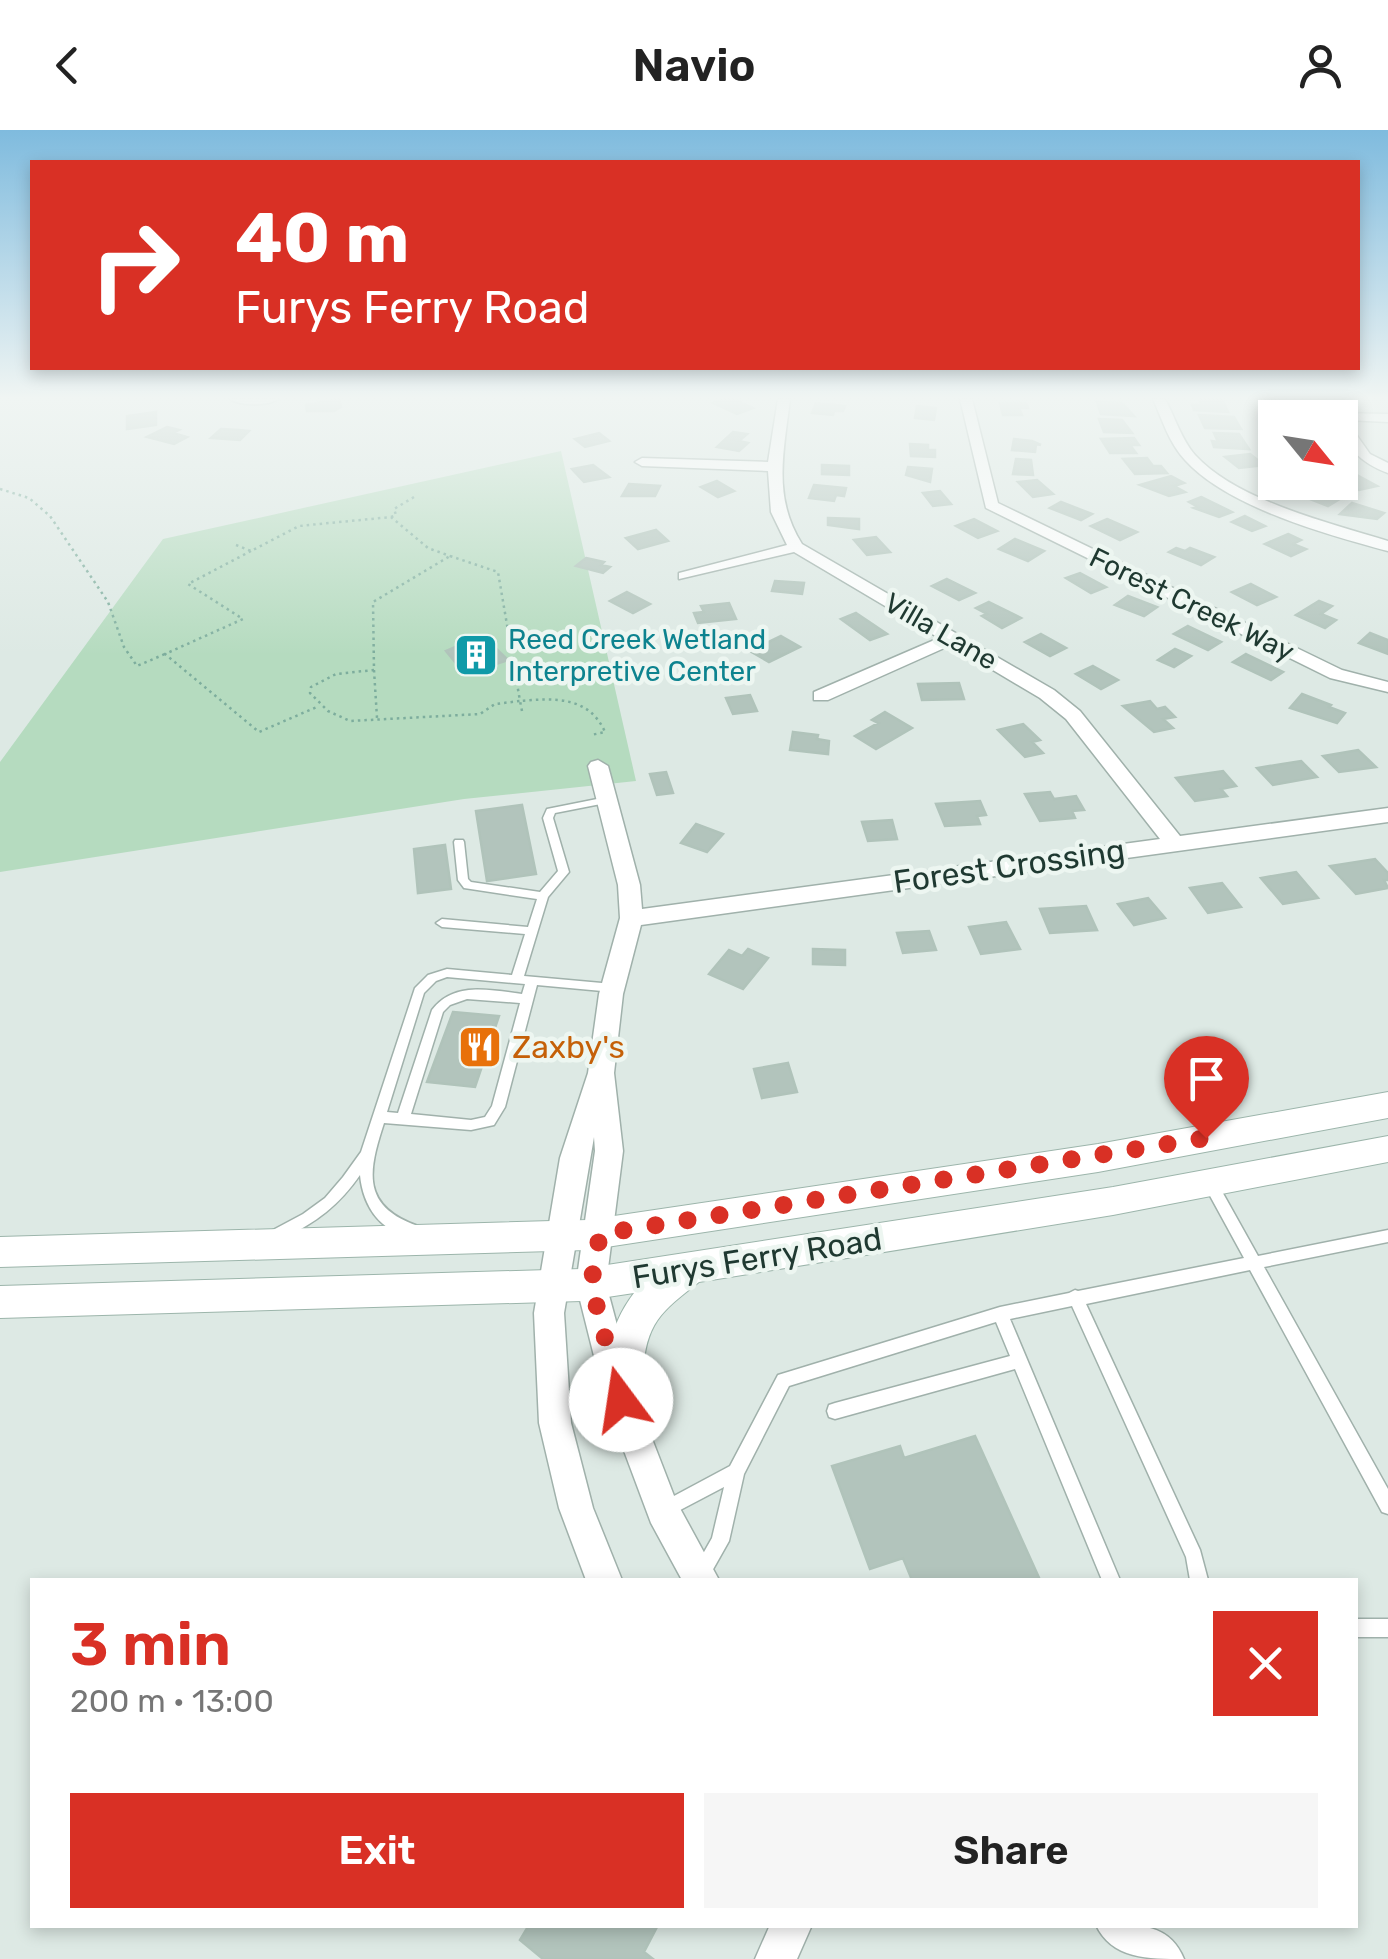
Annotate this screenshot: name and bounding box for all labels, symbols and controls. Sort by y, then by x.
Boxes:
icon: back [40,38,95,93]
icon: person [1293,38,1348,93]
text: Navio [632,39,756,92]
text: 40 m [235,197,409,280]
icon: right [70,200,200,330]
text: Furys Ferry Road [235,281,590,334]
north arrow [1258,400,1358,500]
map controls [1258,400,1358,500]
street label: Forest Creek Way [1084,541,1299,668]
street label: Villa Lane [878,586,1003,677]
place label: Reed Creek Wetland Interpretive Center [508,623,766,688]
building icon: Reed Creek Wetland Interpretive Center [453,632,499,678]
street label: Forest Crossing [891,831,1127,901]
restaurant icon: Zaxby's [457,1024,503,1070]
place label: Zaxby's [512,1028,625,1066]
pin [1164,1036,1249,1139]
icon: arrive [1179,1051,1234,1106]
street label: Furys Ferry Road [629,1220,885,1296]
position arrow [569,1348,673,1452]
text: 3 min [70,1609,231,1680]
button: close [1213,1611,1318,1716]
text: 200 m · 13:00 [70,1682,274,1720]
button: Exit [70,1793,684,1908]
button: Share [704,1793,1318,1908]

